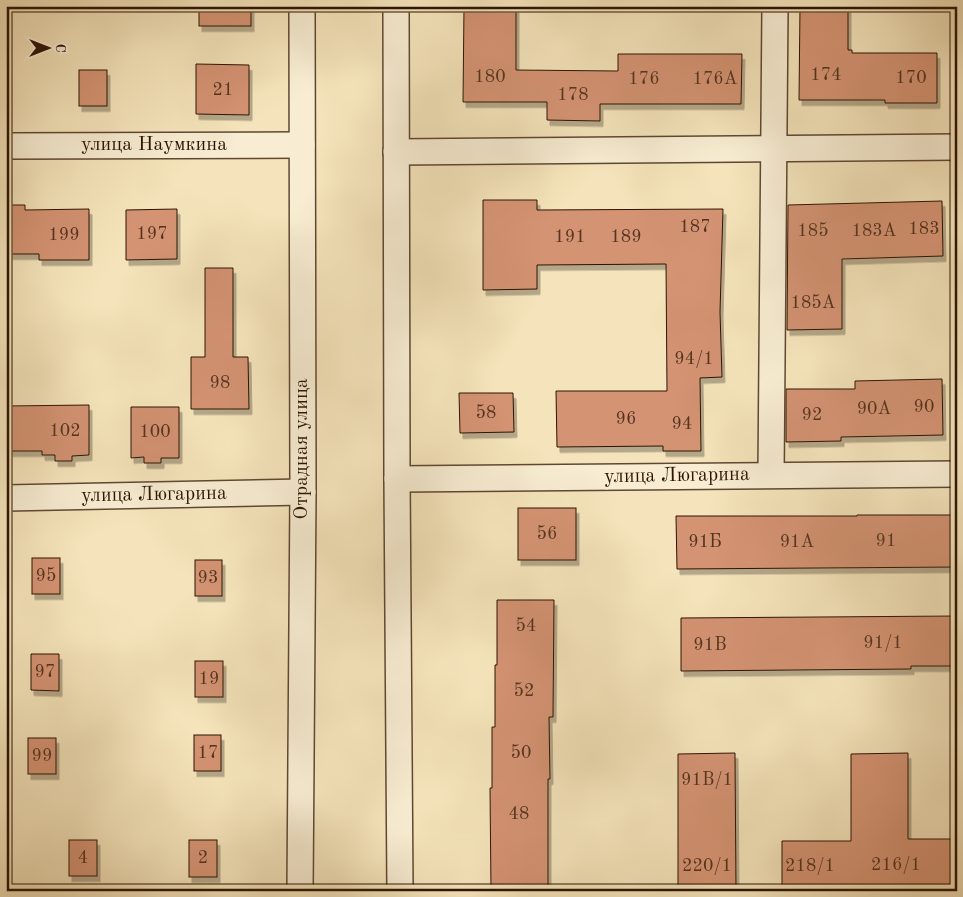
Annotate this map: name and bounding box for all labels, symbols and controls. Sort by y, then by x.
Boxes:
north arrow [22,22,72,72]
text: С [53,43,67,53]
house number: 174 [810,66,842,84]
house number: 180 [474,68,506,86]
house number: 170 [895,69,927,87]
house number: 176 [628,70,660,88]
house number: 176А [692,70,738,88]
house number: 21 [213,81,233,99]
house number: 178 [557,86,589,104]
street label: улица Наумкина [81,135,227,155]
house number: 187 [679,218,711,236]
house number: 183 [908,220,940,238]
house number: 185 [797,222,829,240]
house number: 183А [851,222,897,240]
house number: 197 [136,225,168,243]
house number: 199 [48,226,80,244]
house number: 191 [554,228,586,246]
house number: 189 [610,228,642,246]
house number: 185А [790,294,836,312]
house number: 94/1 [674,350,714,368]
house number: 98 [210,374,230,392]
street label: Отрадная улица [292,378,312,520]
house number: 90 [914,398,934,416]
house number: 90А [857,400,892,418]
house number: 58 [476,404,496,422]
house number: 92 [802,406,822,424]
house number: 96 [616,410,636,428]
house number: 94 [672,415,692,433]
house number: 102 [49,422,81,440]
house number: 100 [139,423,171,441]
street label: улица Люгарина [604,465,750,487]
street label: улица Люгарина [81,484,227,506]
house number: 56 [537,525,557,543]
house number: 91 [876,532,896,550]
house number: 91Б [688,533,722,551]
house number: 91А [780,533,815,551]
house number: 95 [36,567,56,585]
house number: 93 [198,569,218,587]
house number: 54 [516,617,536,635]
house number: 91/1 [863,634,903,652]
house number: 91В [693,636,727,654]
house number: 97 [35,663,55,681]
house number: 19 [199,670,219,688]
house number: 52 [514,682,534,700]
house number: 17 [198,744,218,762]
house number: 50 [511,744,531,762]
house number: 99 [32,747,52,765]
house number: 91В/1 [681,771,733,789]
house number: 48 [509,805,529,823]
house number: 4 [78,849,88,867]
house number: 2 [198,849,208,867]
house number: 216/1 [871,856,921,874]
house number: 220/1 [682,857,732,875]
house number: 218/1 [785,857,835,875]

